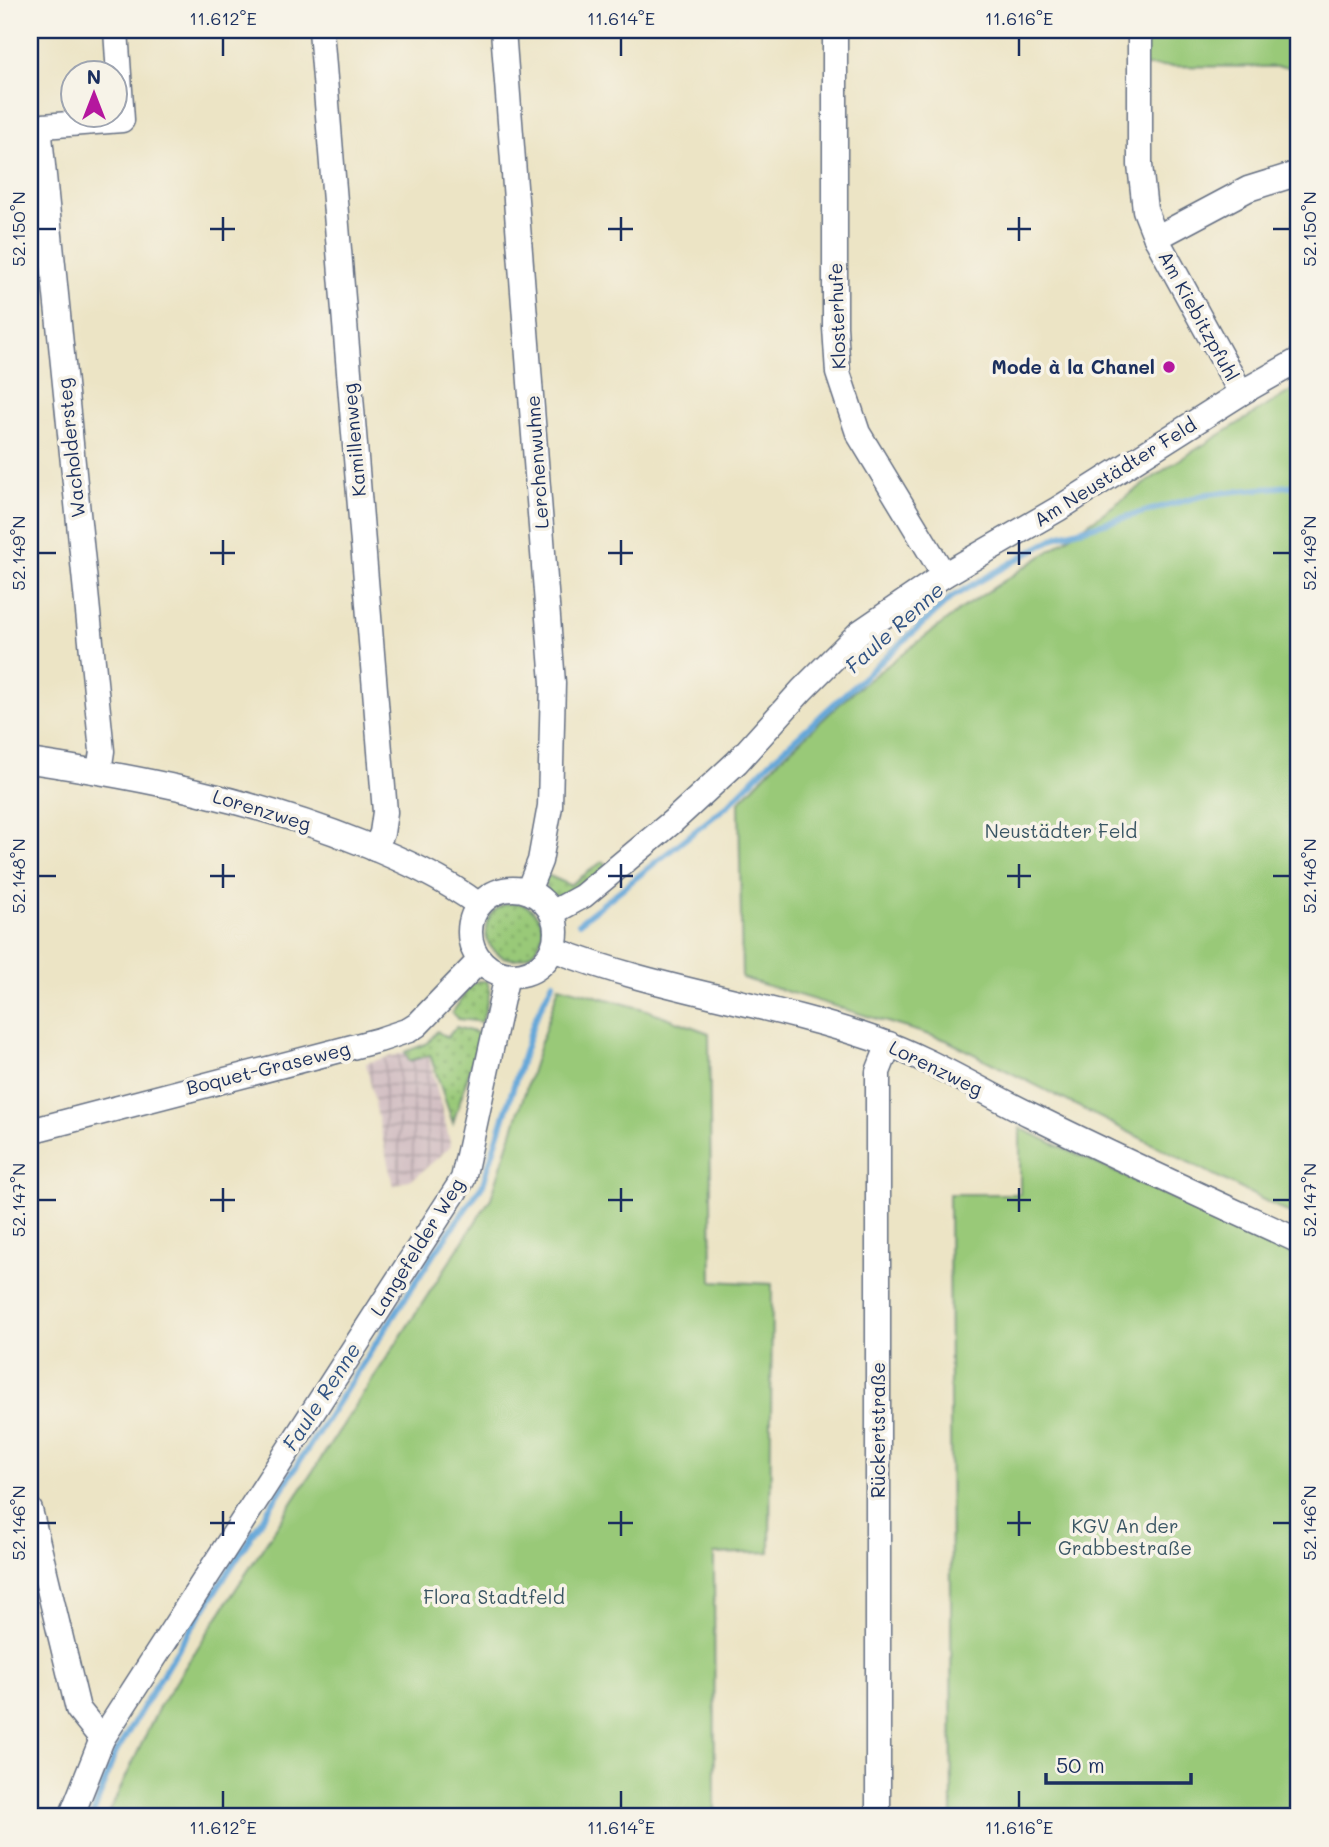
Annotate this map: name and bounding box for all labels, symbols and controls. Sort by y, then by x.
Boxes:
text: 11.612°E [189,6,257,30]
text: 11.614°E [587,6,655,30]
text: 11.616°E [985,6,1053,30]
north arrow [60,60,130,130]
text: N [87,64,101,89]
text: 52.150°N [6,191,30,267]
text: 52.150°N [1297,191,1321,267]
street label: Am Kiebitzpfuhl [1153,246,1246,385]
street label: Klosterhufe [822,262,851,370]
place label: Mode à la Chanel [992,354,1155,379]
marker: Mode à la Chanel [1161,359,1177,375]
street label: Wacholdersteg [51,377,90,519]
street label: Kamillenweg [336,382,371,498]
street label: Lerchenwuhne [519,395,554,530]
street label: Am Neustädter Feld [1029,411,1201,532]
text: 52.149°N [6,515,30,591]
text: 52.149°N [1297,515,1321,591]
water label: Faule Renne [839,575,949,678]
street label: Lorenzweg [210,783,314,836]
park label: Neustädter Feld [985,818,1137,843]
text: 52.148°N [6,838,30,914]
text: 52.148°N [1297,838,1321,914]
street label: Lorenzweg [885,1034,987,1101]
street label: Boquet-Graseweg [183,1035,352,1100]
text: 52.147°N [6,1163,30,1237]
text: 52.147°N [1297,1163,1321,1237]
street label: Langefelder Weg [364,1173,469,1320]
water label: Faule Renne [276,1337,366,1456]
street label: Rückertstraße [865,1362,890,1498]
text: 52.146°N [6,1485,30,1561]
text: 52.146°N [1297,1485,1321,1561]
park label: KGV An der Grabbestraße [1058,1513,1192,1560]
park label: Flora Stadtfeld [423,1584,565,1609]
scale bar [1046,1742,1191,1786]
text: 50 m [1056,1751,1105,1778]
text: 11.612°E [189,1815,257,1839]
text: 11.614°E [587,1815,655,1839]
text: 11.616°E [985,1815,1053,1839]

